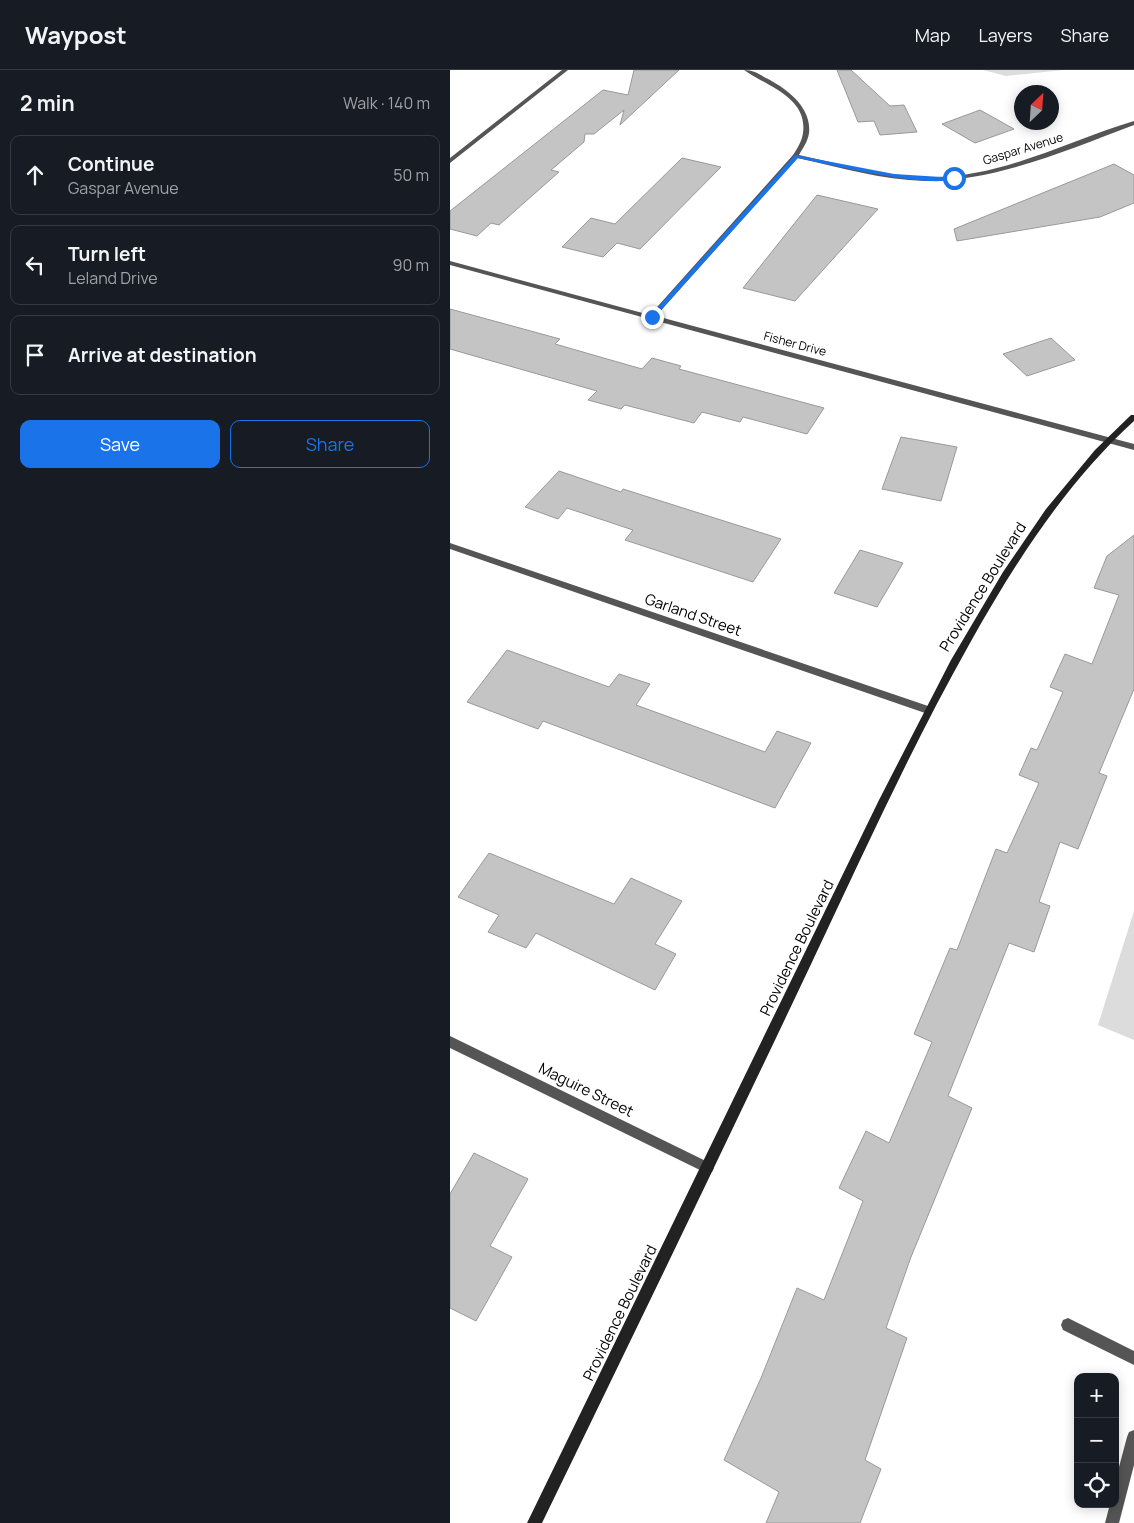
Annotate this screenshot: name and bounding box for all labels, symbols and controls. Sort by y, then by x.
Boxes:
text: Waypost [25,18,127,51]
text: Map [915,23,950,47]
text: Layers [978,23,1032,47]
text: Share [1060,23,1109,47]
north arrow [1014,85,1059,130]
text: 2 min [20,89,75,117]
text: Walk · 140 m [343,92,430,114]
street label: Gaspar Avenue [981,128,1065,169]
text: Continue [68,151,154,177]
icon: ahead [21,161,49,189]
text: 50 m [393,164,429,186]
route start [943,167,966,190]
text: Gaspar Avenue [68,177,179,199]
text: Turn left [68,241,146,267]
icon: left [21,251,49,279]
text: 90 m [393,254,429,276]
text: Leland Drive [68,267,158,289]
route end [641,306,664,329]
street label: Fisher Drive [762,327,828,360]
icon: arrive [21,341,49,369]
text: Arrive at destination [68,342,257,368]
button: Save [20,420,220,468]
button: Share [230,420,430,468]
street label: Providence Boulevard [934,518,1031,655]
street label: Garland Street [642,588,744,641]
street label: Providence Boulevard [755,876,839,1019]
street label: Maguire Street [535,1057,637,1122]
street label: Providence Boulevard [578,1241,662,1384]
map controls [1074,1373,1119,1508]
button: + [1074,1373,1119,1418]
button: − [1074,1418,1119,1463]
button: locate [1074,1463,1119,1508]

